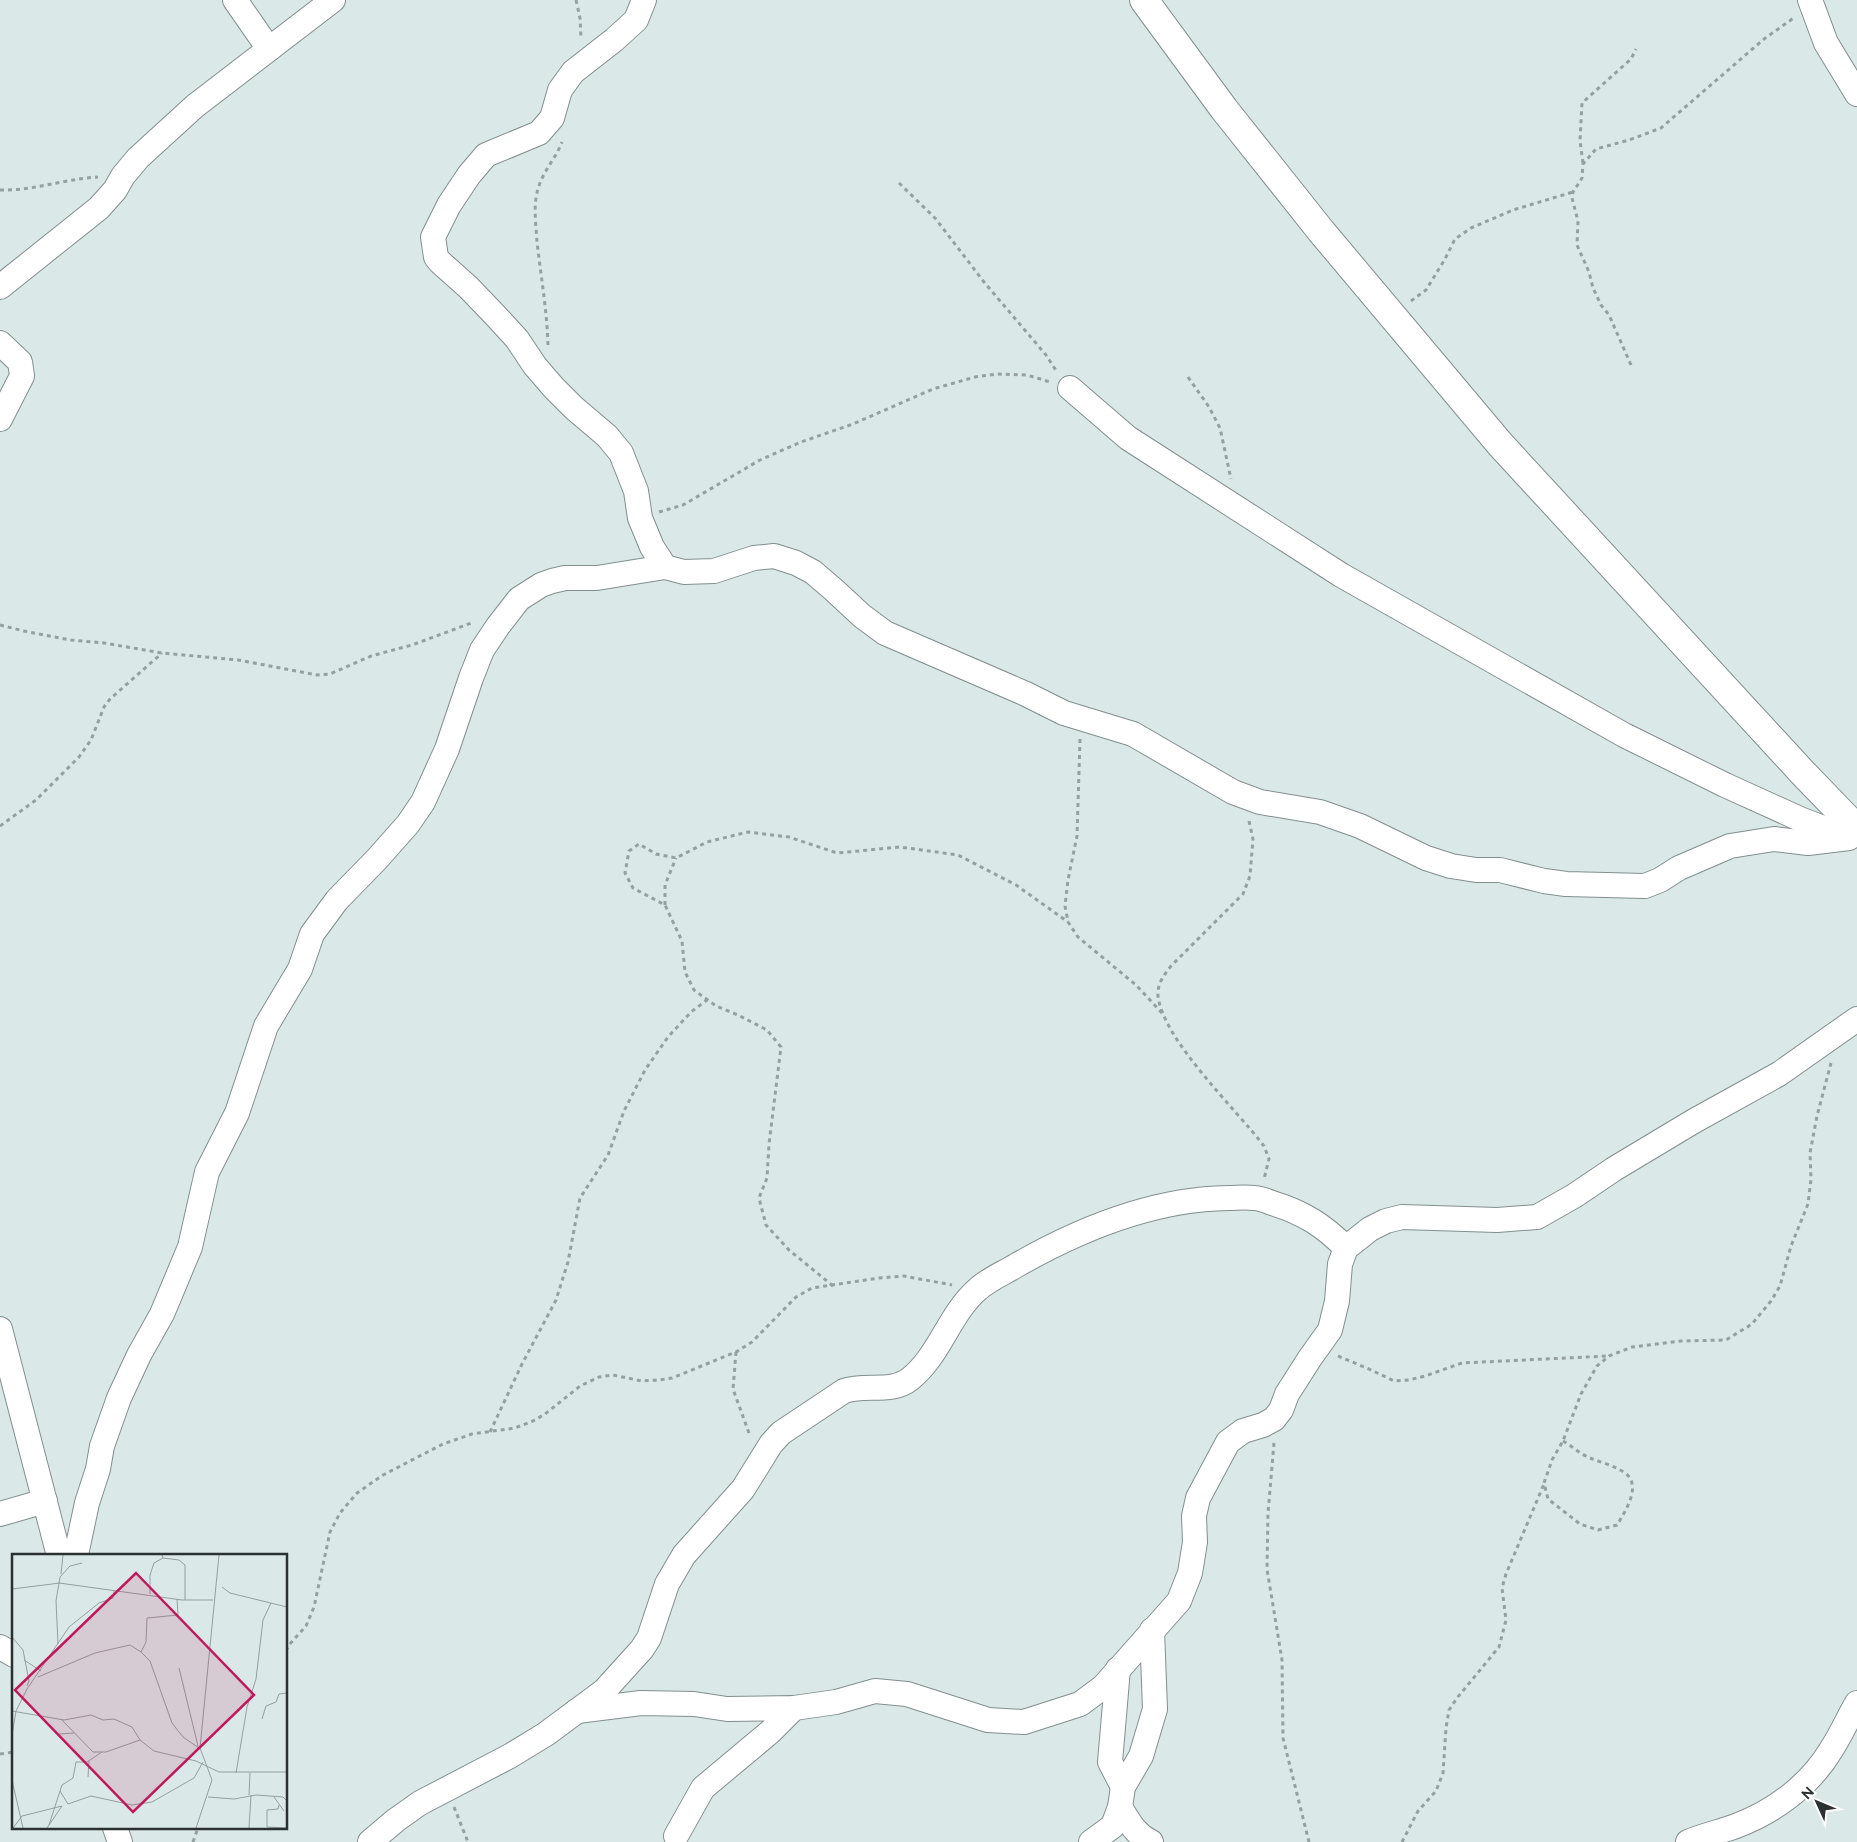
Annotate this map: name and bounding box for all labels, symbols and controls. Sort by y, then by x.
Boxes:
inset map [12,1554,288,1830]
north arrow [1792,1777,1842,1827]
text: N [1798,1784,1817,1802]

